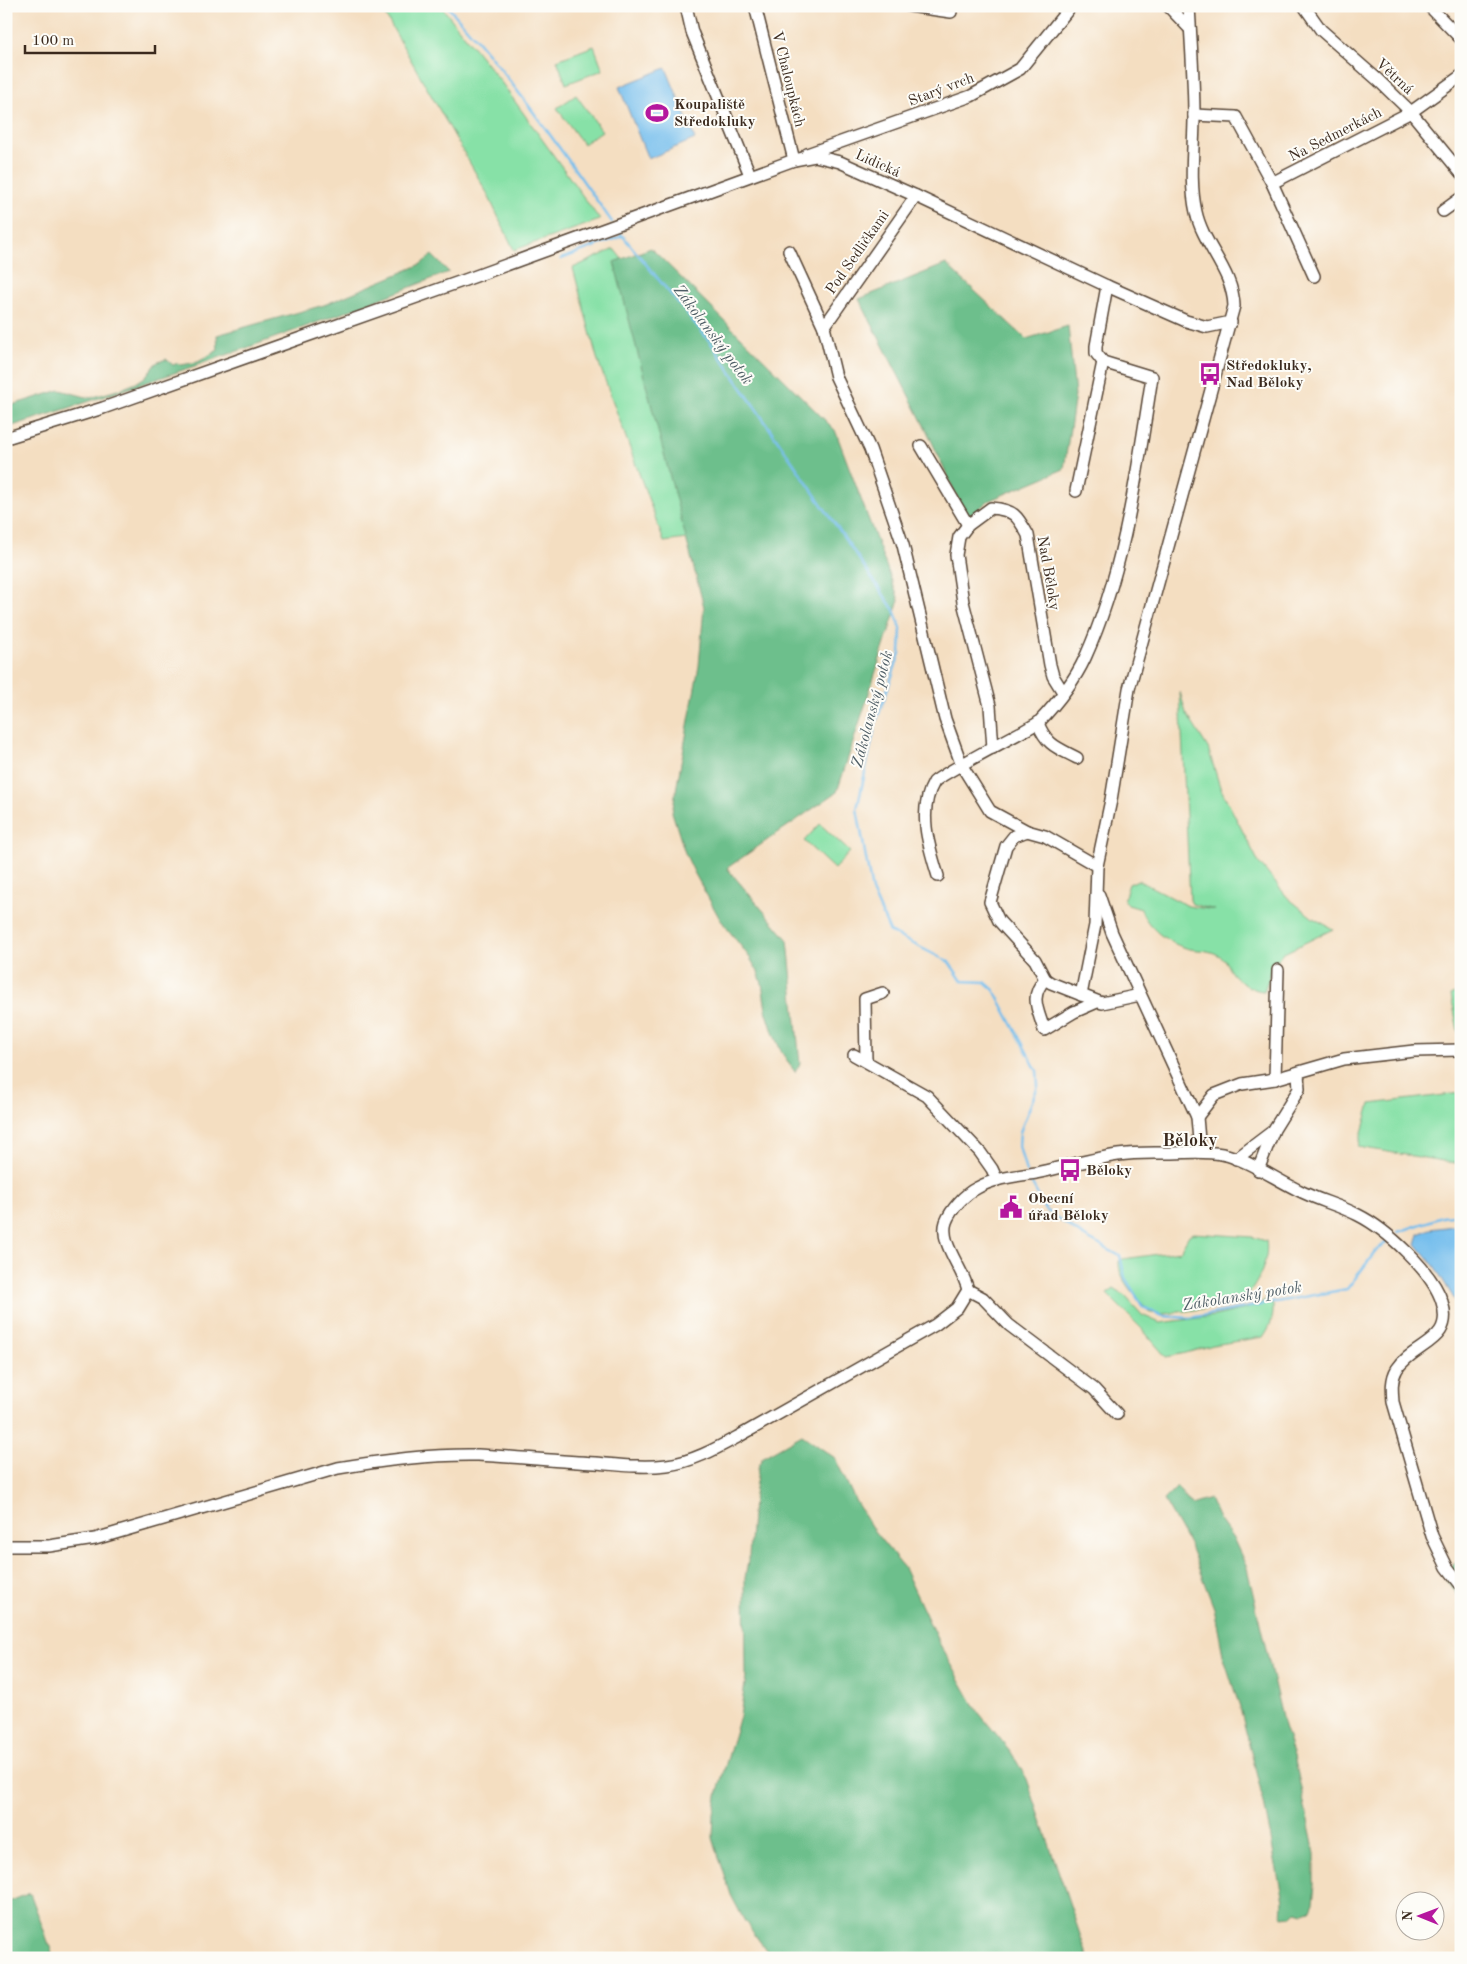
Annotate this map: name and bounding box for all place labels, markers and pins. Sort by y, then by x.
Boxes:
place label: Koupaliště Středokluky [674,98,756,130]
sports icon: Koupaliště Středokluky [644,100,670,126]
place label: Středokluky, Nad Běloky [1226,359,1312,391]
bus stop icon: Středokluky, Nad Běloky [1197,361,1223,387]
bus stop icon: Běloky [1057,1157,1083,1183]
place label: Běloky [1086,1164,1132,1179]
place label: Obecní úřad Běloky [1028,1192,1109,1224]
public building icon: Obecní úřad Běloky [998,1194,1024,1220]

